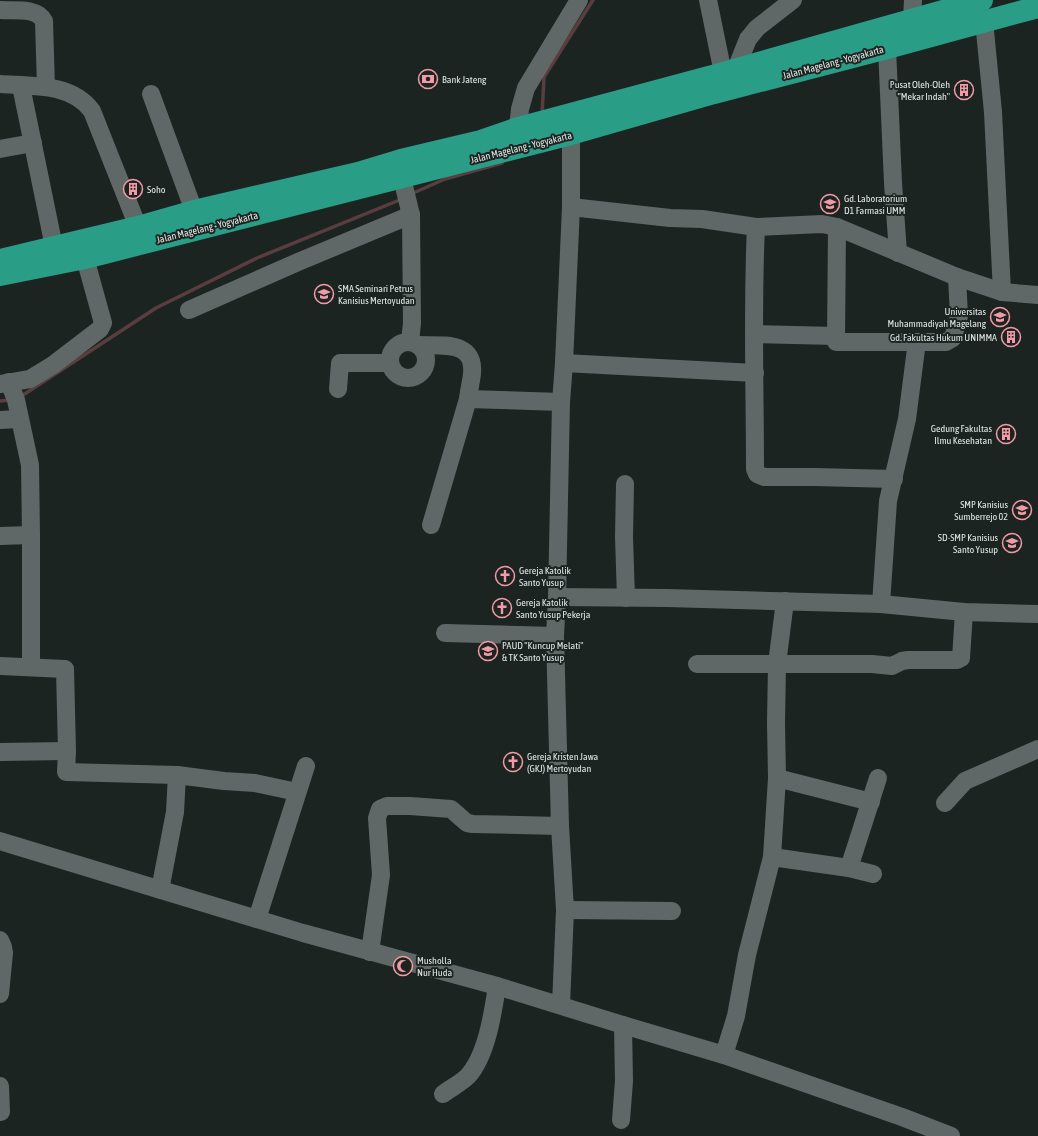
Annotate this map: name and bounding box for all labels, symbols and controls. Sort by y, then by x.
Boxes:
street label: Jalan Magelang - Yogyakarta [781,44,885,81]
bank icon: Bank Jateng [417,68,439,90]
place label: Bank Jateng [442,74,487,85]
place label: Pusat Oleh-Oleh "Mekar Indah" [890,79,950,102]
building icon: Pusat Oleh-Oleh "Mekar Indah" [953,79,975,101]
street label: Jalan Magelang - Yogyakarta [469,129,573,165]
building icon: Soho [122,178,144,200]
place label: Soho [147,184,166,195]
school or university icon: Gd. Laboratorium D1 Farmasi UMM [819,193,841,215]
place label: Gd. Laboratorium D1 Farmasi UMM [844,193,907,216]
street label: Jalan Magelang - Yogyakarta [155,209,259,245]
school or university icon: SMA Seminari Petrus Kanisius Mertoyudan [313,283,335,305]
place label: SMA Seminari Petrus Kanisius Mertoyudan [338,283,415,306]
place label: Universitas Muhammadiyah Magelang [888,306,987,329]
school or university icon: Universitas Muhammadiyah Magelang [989,306,1011,328]
building icon: Gd. Fakultas Hukum UNIMMA [1000,326,1022,348]
place label: Gd. Fakultas Hukum UNIMMA [890,332,997,343]
place label: Gedung Fakultas Ilmu Kesehatan [931,423,992,446]
building icon: Gedung Fakultas Ilmu Kesehatan [995,423,1017,445]
place label: SMP Kanisius Sumberrejo 02 [954,499,1008,522]
school or university icon: SMP Kanisius Sumberrejo 02 [1011,499,1033,521]
place label: SD-SMP Kanisius Santo Yusup [938,532,998,555]
school or university icon: SD-SMP Kanisius Santo Yusup [1001,532,1023,554]
church icon: Gereja Katolik Santo Yusup [494,565,516,587]
place label: Gereja Katolik Santo Yusup [519,565,571,588]
church icon: Gereja Katolik Santo Yusup Pekerja [491,597,513,619]
place label: Gereja Katolik Santo Yusup Pekerja [516,597,591,620]
school or university icon: PAUD "Kuncup Melati" & TK Santo Yusup [477,640,499,662]
place label: PAUD "Kuncup Melati" & TK Santo Yusup [502,640,584,663]
church icon: Gereja Kristen Jawa (GKJ) Mertoyudan [502,751,524,773]
place label: Gereja Kristen Jawa (GKJ) Mertoyudan [527,751,599,774]
mosque icon: Musholla Nur Huda [392,955,414,977]
place label: Musholla Nur Huda [417,955,452,978]

